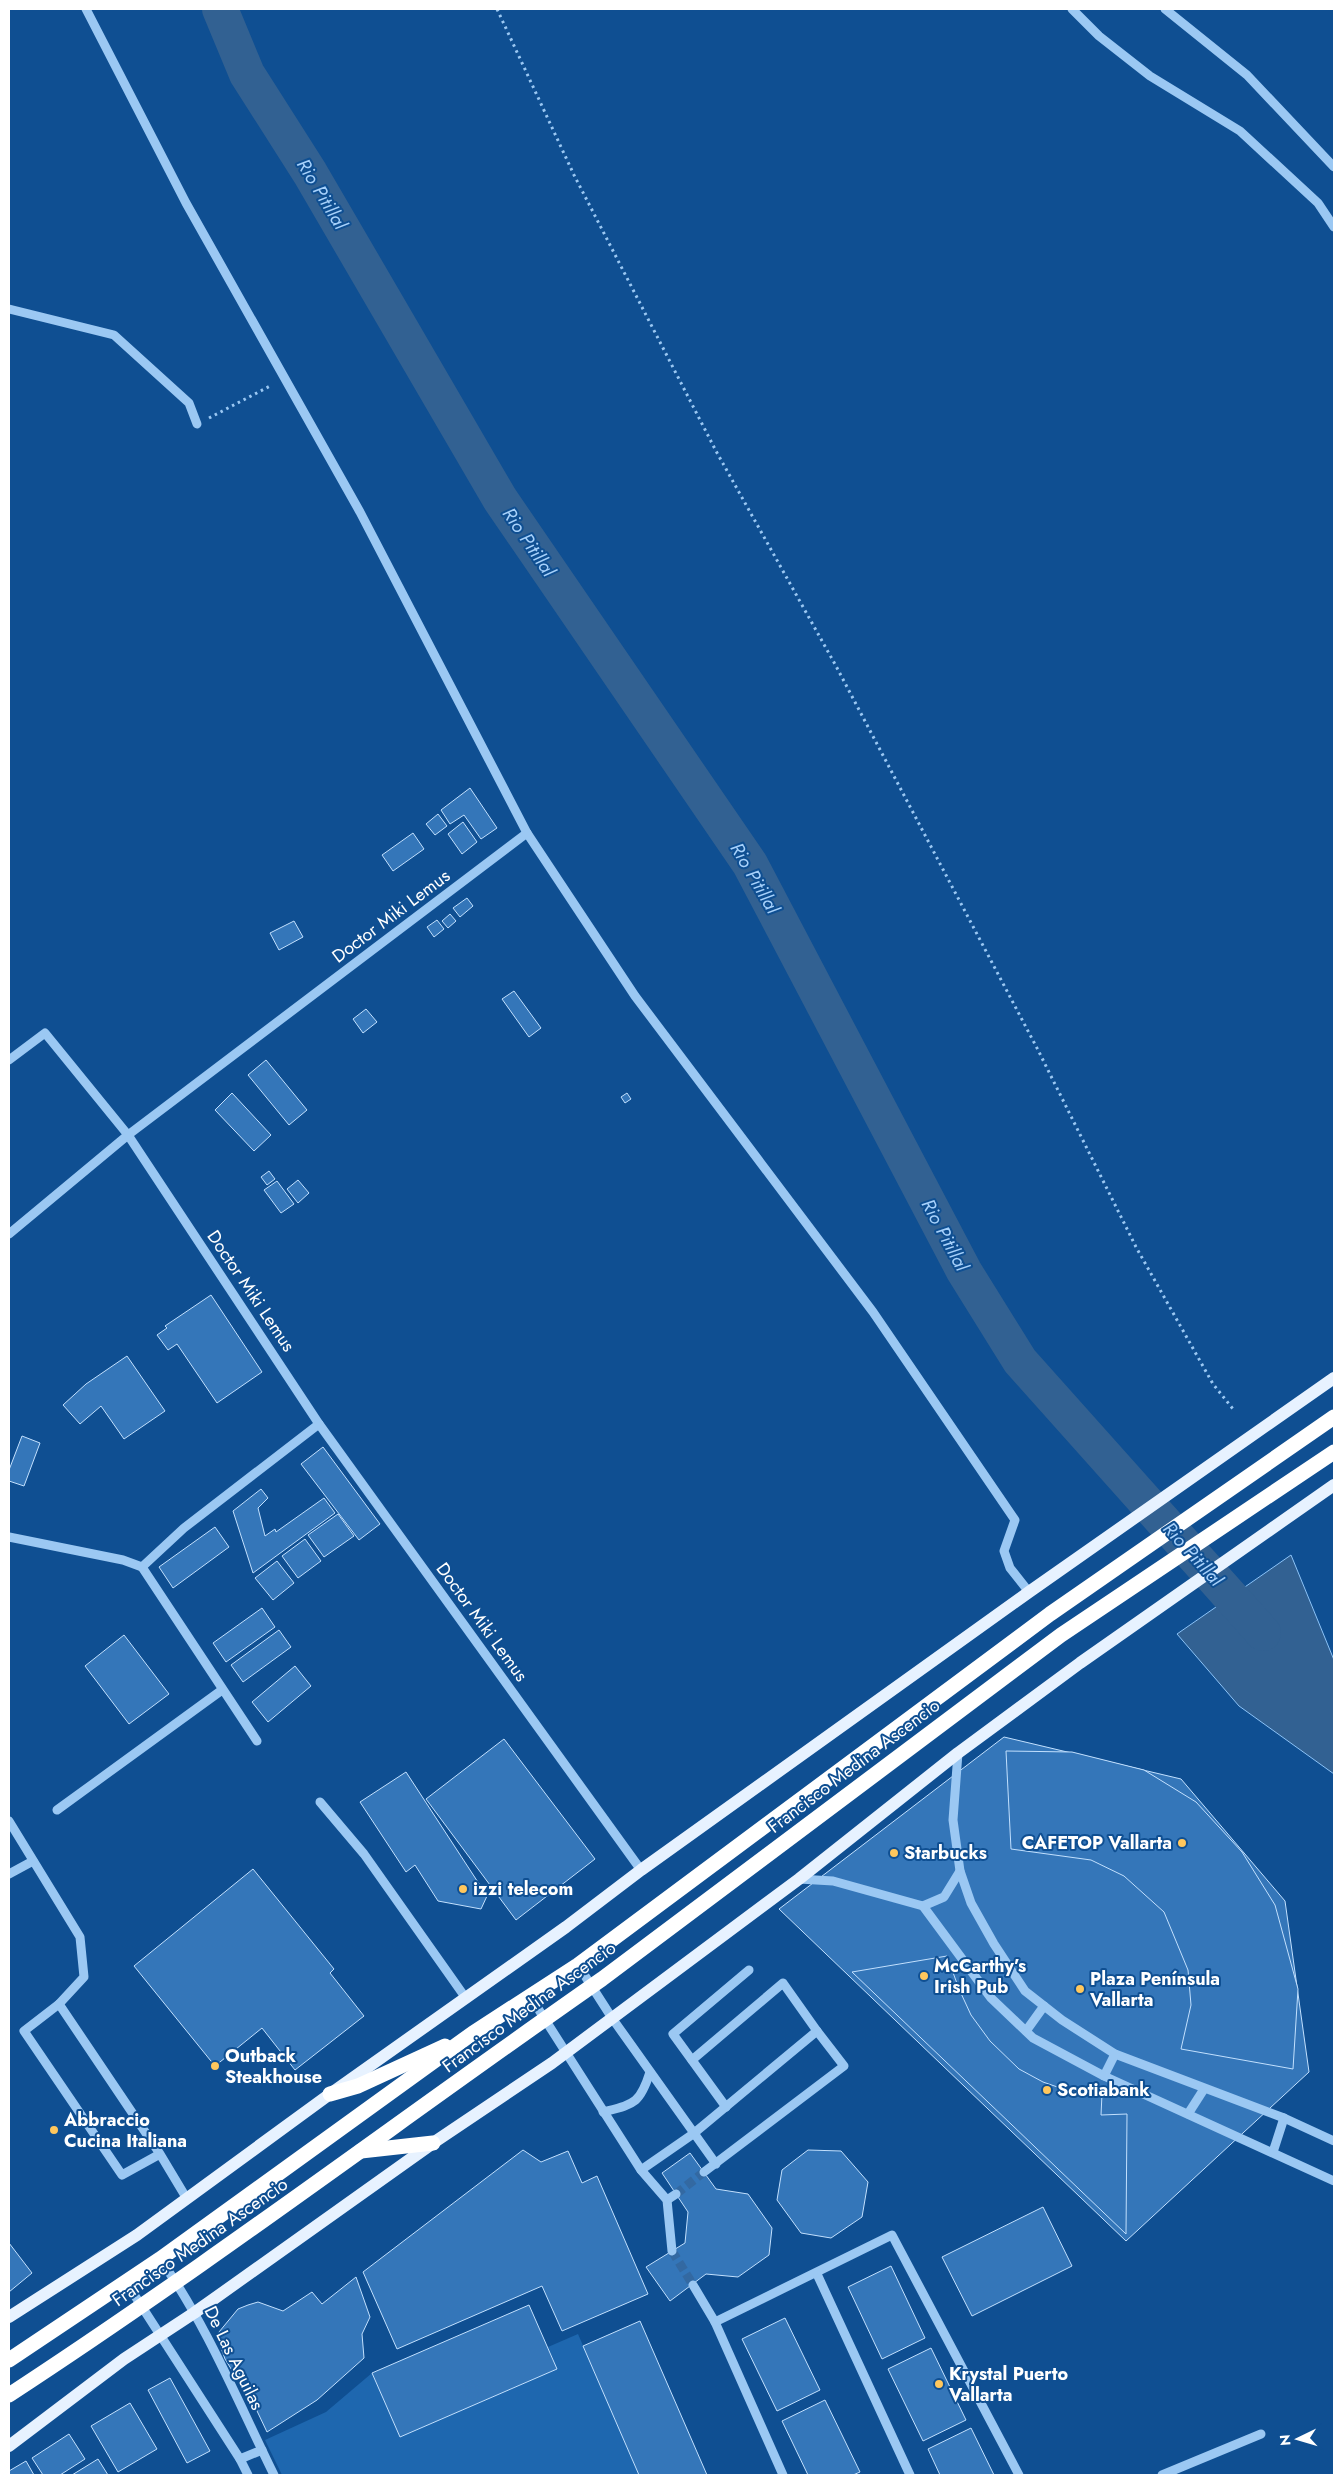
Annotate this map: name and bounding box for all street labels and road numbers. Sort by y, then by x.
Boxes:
street label: Doctor Miki Lemus [327,863,455,969]
street label: Doctor Miki Lemus [201,1225,301,1357]
street label: Doctor Miki Lemus [430,1557,534,1687]
street label: Francisco Medina Ascencio [763,1693,945,1839]
street label: Francisco Medina Ascencio [437,1935,621,2079]
street label: Francisco Medina Ascencio [107,2171,293,2313]
street label: De Las Aguilas [198,2302,270,2414]

